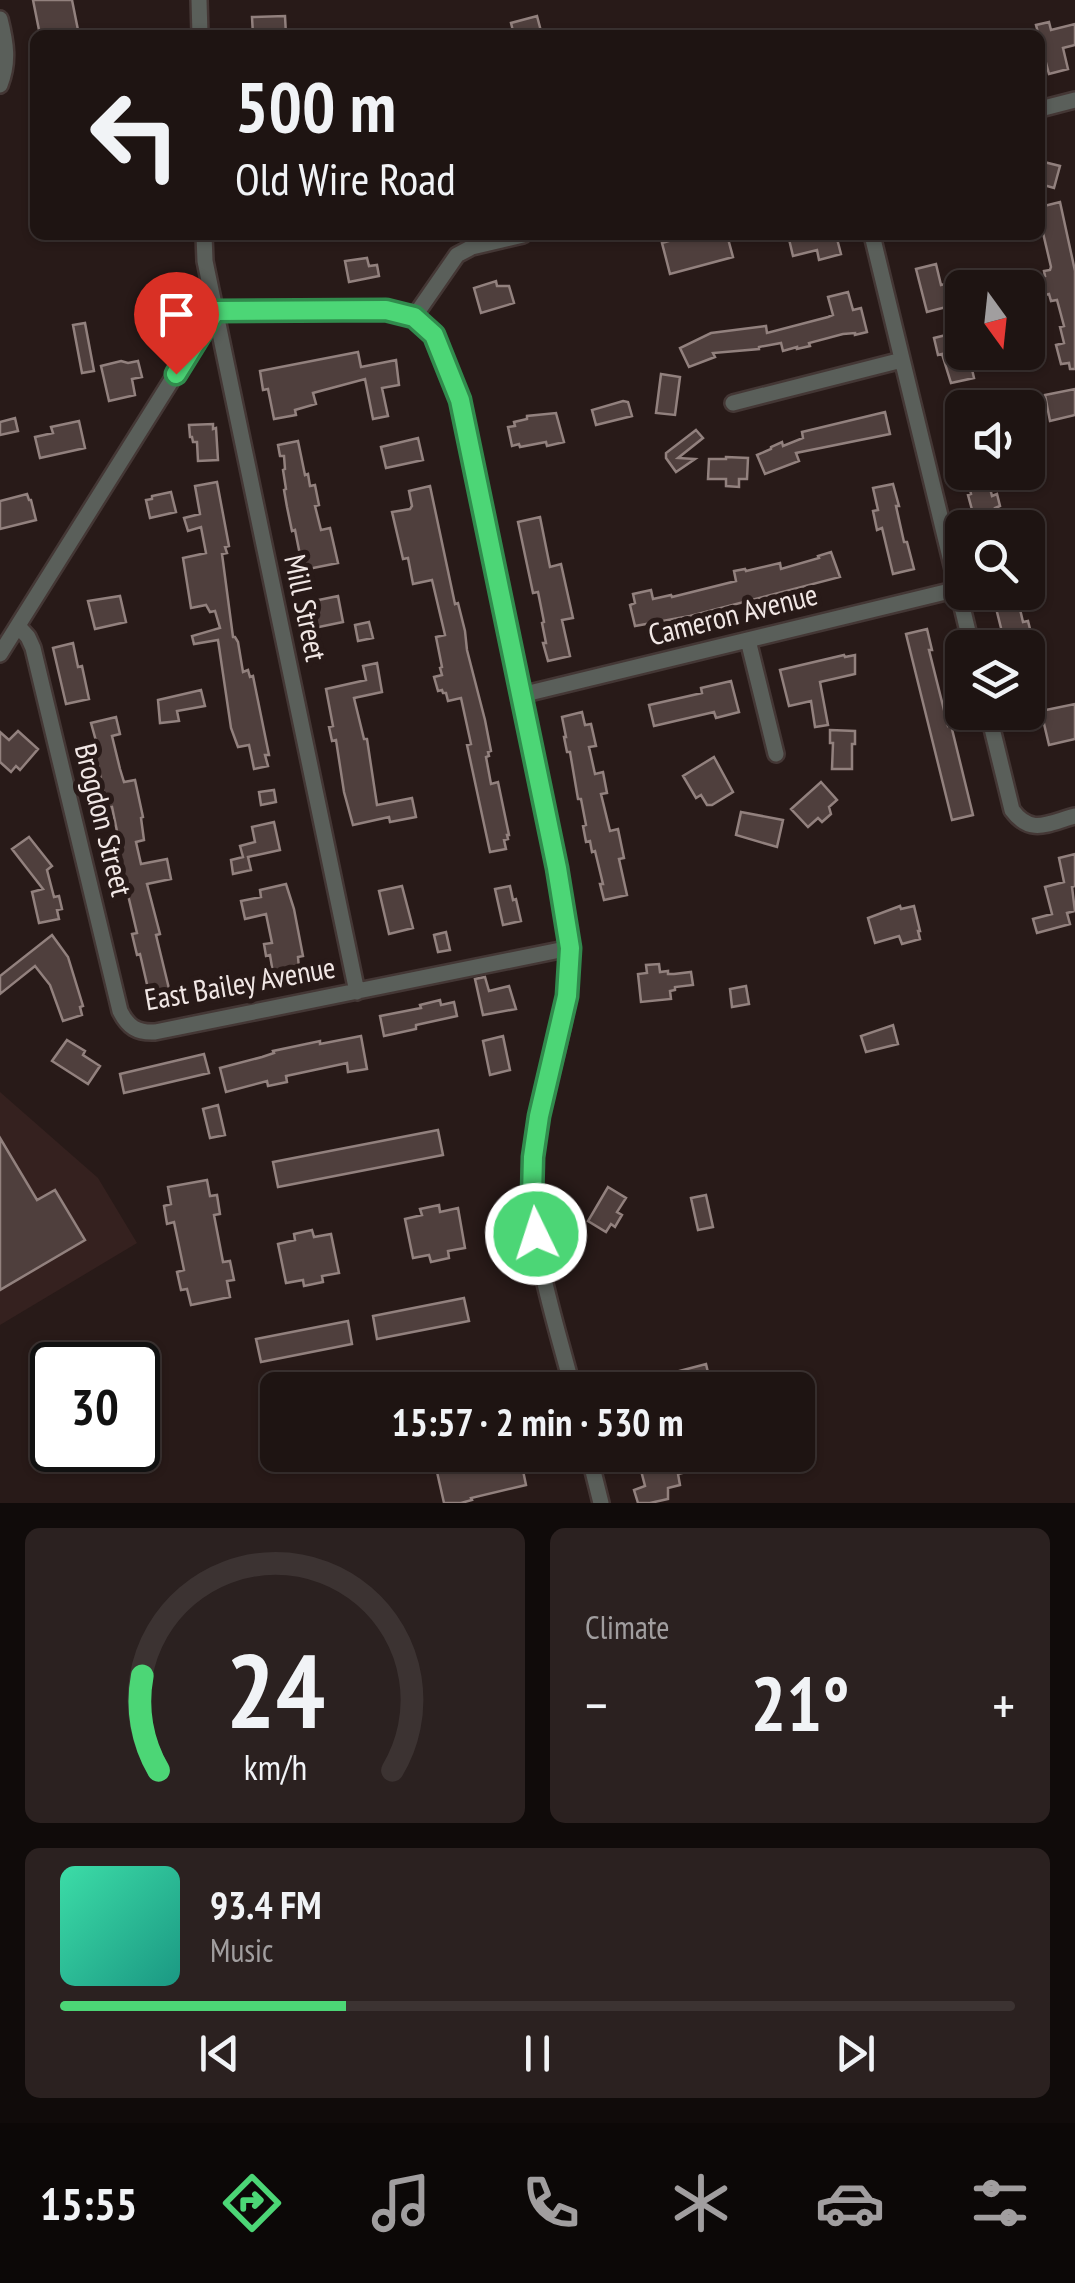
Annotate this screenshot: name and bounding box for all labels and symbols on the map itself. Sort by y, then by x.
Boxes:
north arrow [945,270,1045,370]
pin [134,272,219,375]
street label: Mill Street [276,551,337,665]
street label: Cameron Avenue [644,574,821,653]
street label: Brogdon Street [67,739,142,901]
street label: East Bailey Avenue [141,947,338,1018]
position arrow [484,1182,588,1286]
speed limit sign: 30 [30,1342,160,1472]

